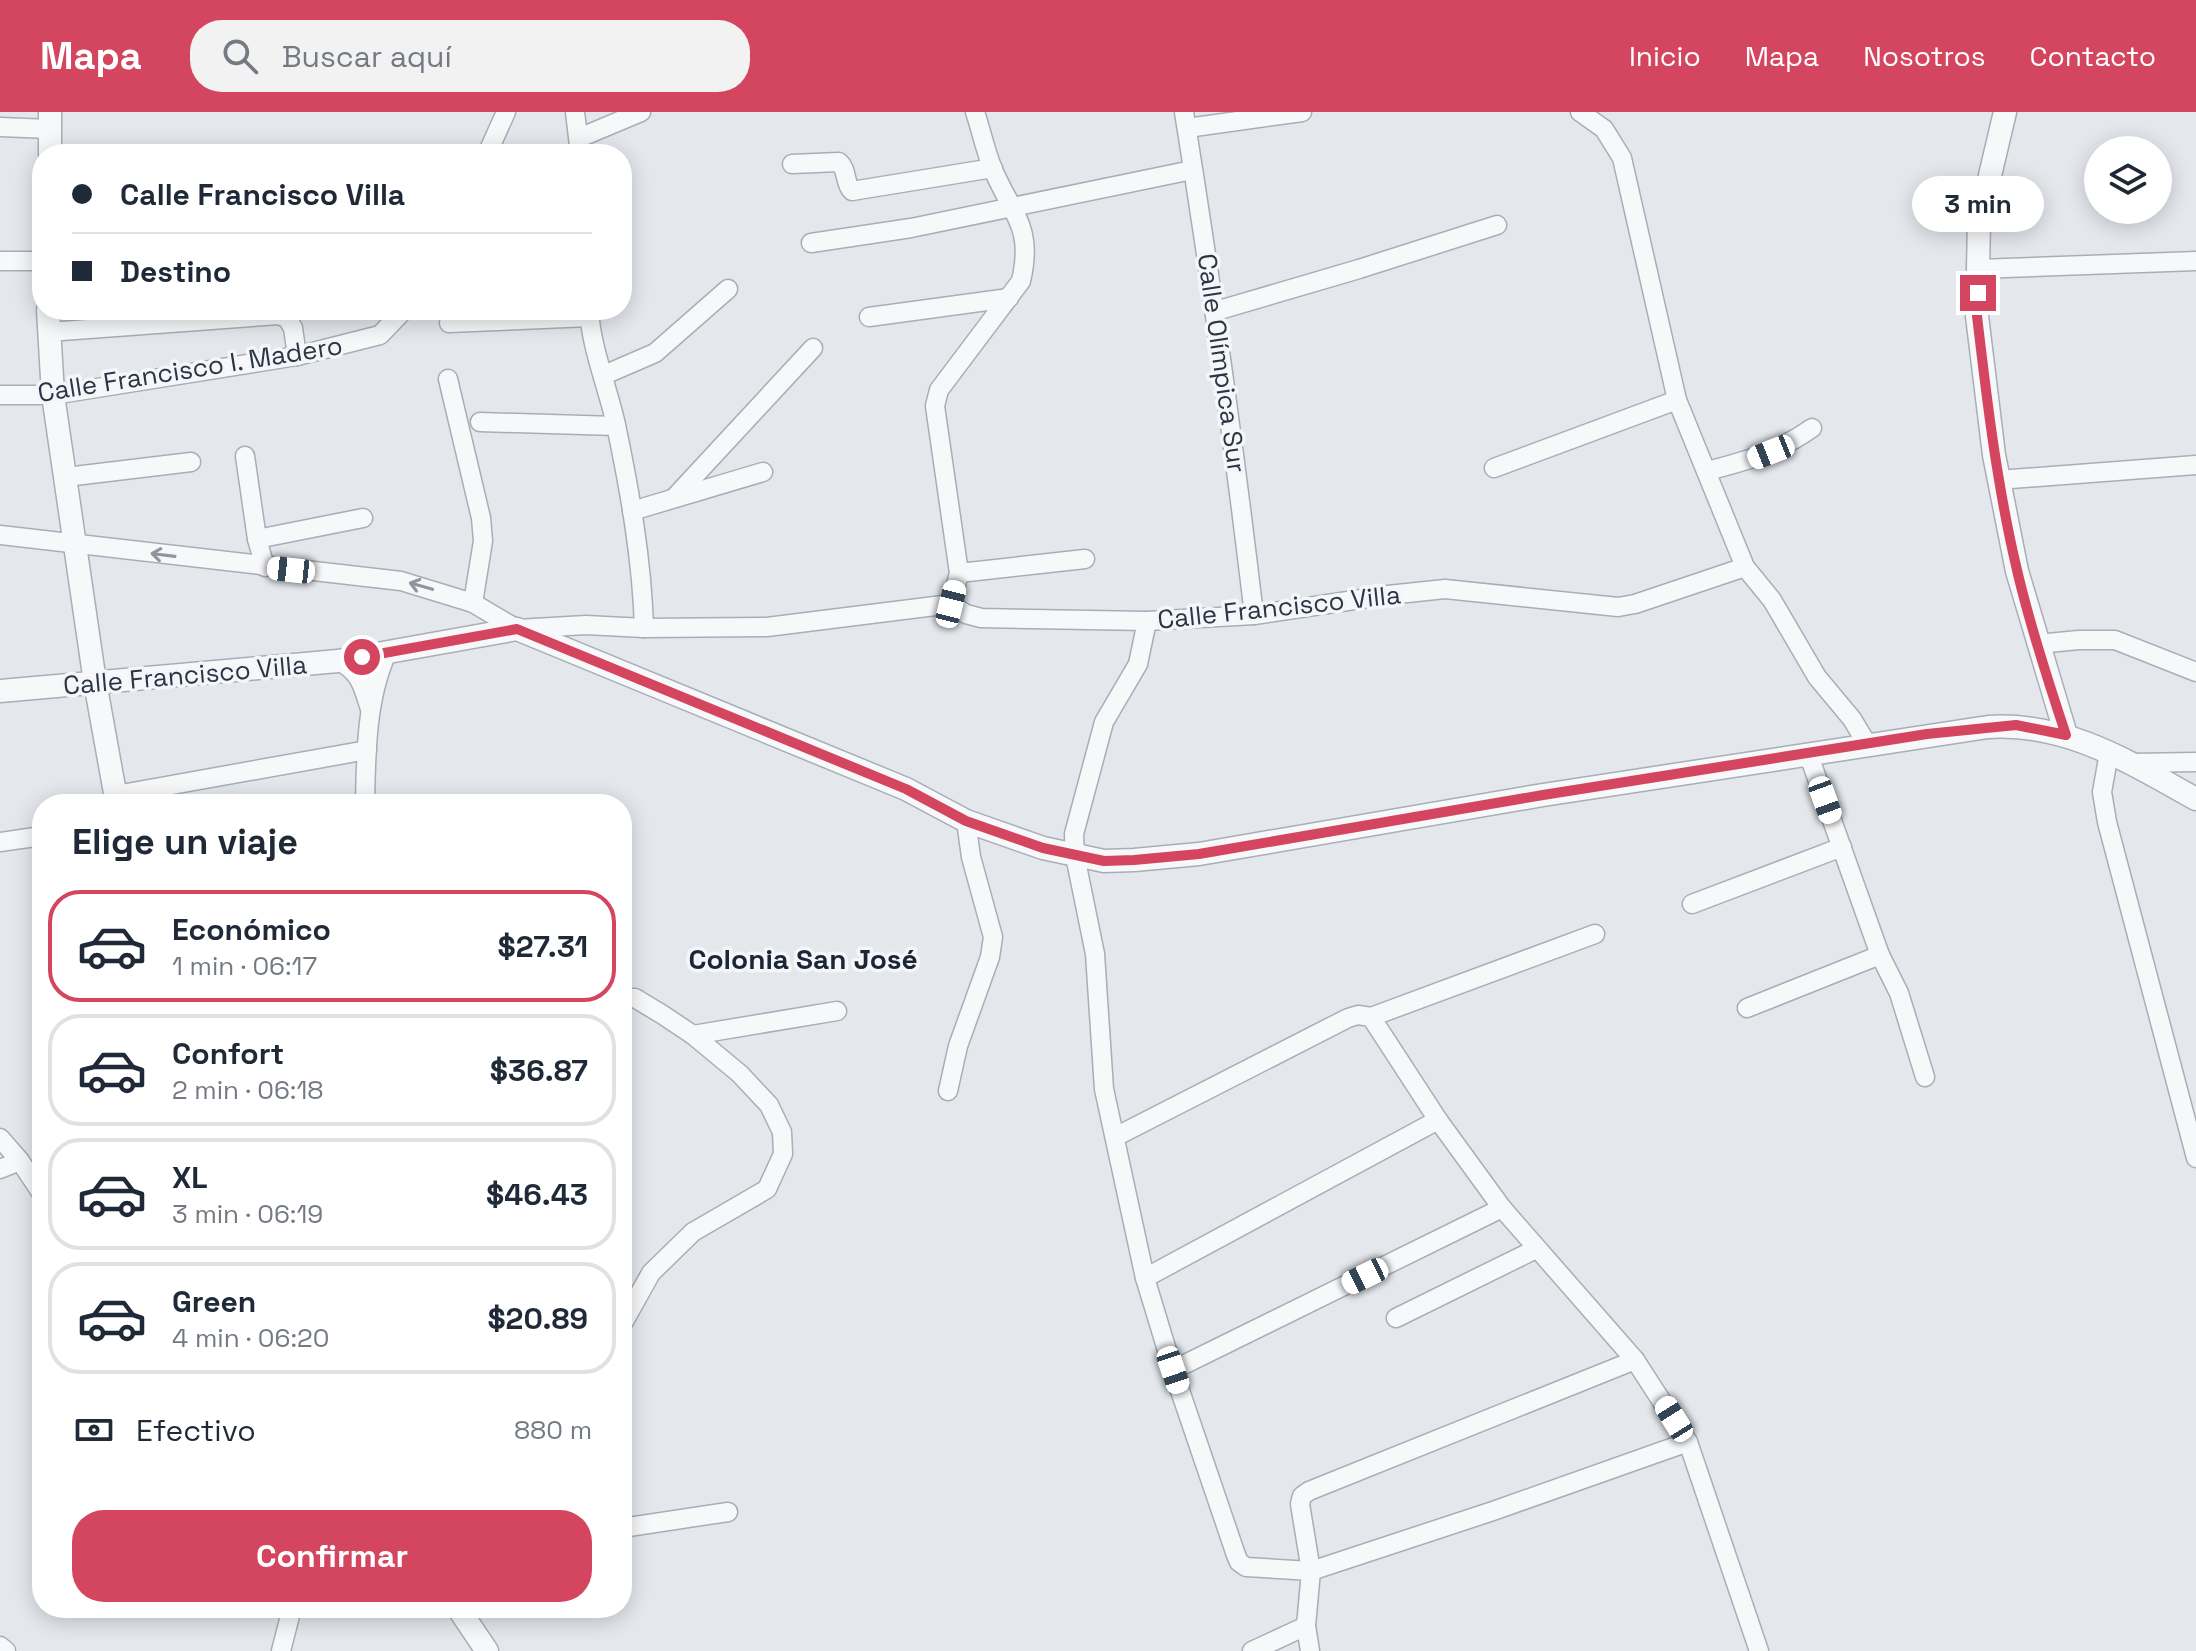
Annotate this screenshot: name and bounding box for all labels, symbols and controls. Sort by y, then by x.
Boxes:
search box [190,20,750,92]
text: Mapa [40,32,142,80]
icon: search [218,34,262,78]
text: Buscar aquí [282,37,452,76]
text: Inicio [1629,38,1701,74]
text: Mapa [1745,38,1819,74]
text: Nosotros [1863,38,1986,74]
text: Contacto [2030,38,2156,74]
map controls [2084,136,2172,224]
button: layers [2084,136,2172,224]
text: Calle Francisco Villa [120,175,405,214]
callout: 3 min [1912,177,2044,233]
text: 3 min [1944,187,2012,221]
street label: Calle Olímpica Sur [1190,251,1254,475]
text: Destino [120,252,231,291]
route end [1960,275,1996,311]
street label: Calle Francisco I. Madero [35,328,345,410]
car [1744,432,1798,472]
one-way arrow [151,547,176,562]
car [266,556,316,584]
street label: Calle Francisco Villa [1156,577,1402,637]
one-way arrow [409,578,435,593]
car [934,578,968,630]
route start [344,639,380,675]
street label: Calle Francisco Villa [62,647,308,703]
car [1806,773,1844,827]
text: Elige un viaje [72,819,298,865]
icon: car [76,910,148,982]
text: Económico [172,910,331,949]
text: $27.31 [498,927,588,966]
district label: Colonia San José [688,941,918,977]
text: 1 min · 06:17 [172,949,317,983]
icon: car [76,1034,148,1106]
text: Confort [172,1034,284,1073]
text: $36.87 [490,1051,588,1090]
text: 2 min · 06:18 [172,1073,323,1107]
icon: car [76,1158,148,1230]
text: XL [172,1158,208,1197]
text: $46.43 [486,1175,588,1214]
text: 3 min · 06:19 [172,1197,323,1231]
car [1338,1255,1392,1297]
icon: car [76,1282,148,1354]
text: Green [172,1282,256,1321]
text: $20.89 [487,1299,588,1338]
text: 4 min · 06:20 [172,1321,329,1355]
car [1154,1343,1192,1397]
car [1651,1392,1697,1446]
icon: cash [72,1408,116,1452]
text: Efectivo [136,1411,256,1450]
text: 880 m [514,1413,592,1447]
button: Confirmar [72,1510,592,1602]

